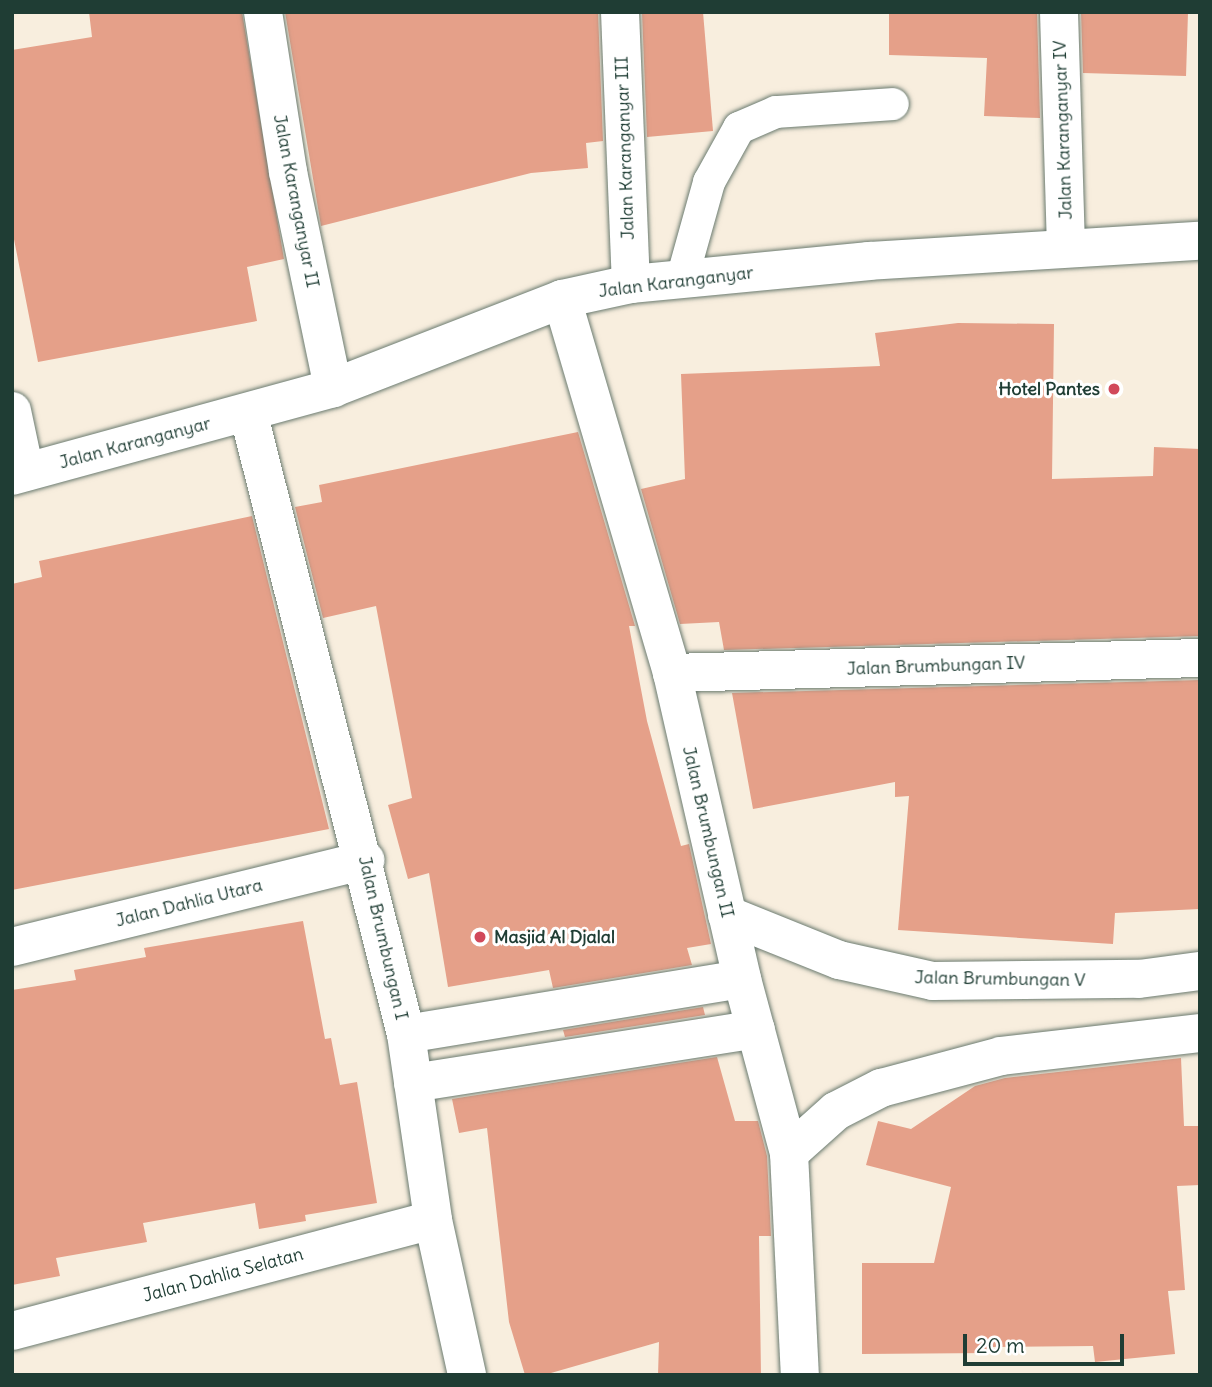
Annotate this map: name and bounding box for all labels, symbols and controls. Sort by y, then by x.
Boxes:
street label: Jalan Karanganyar IV [1049,40,1077,220]
street label: Jalan Karanganyar III [611,56,639,240]
street label: Jalan Karanganyar II [269,113,323,289]
street label: Jalan Karanganyar [597,262,755,302]
place label: Hotel Pantes [999,378,1100,400]
marker: Hotel Pantes [1106,381,1122,397]
street label: Jalan Karanganyar [57,412,213,474]
street label: Jalan Brumbungan IV [846,652,1026,680]
street label: Jalan Brumbungan II [678,744,738,920]
street label: Jalan Brumbungan I [354,854,412,1022]
street label: Jalan Dahlia Utara [113,874,265,932]
place label: Masjid Al Djalal [494,926,615,948]
marker: Masjid Al Djalal [472,929,488,945]
street label: Jalan Brumbungan V [914,967,1086,991]
street label: Jalan Dahlia Selatan [140,1243,306,1307]
scale bar [967,1320,1128,1364]
text: 20 m [976,1332,1025,1359]

